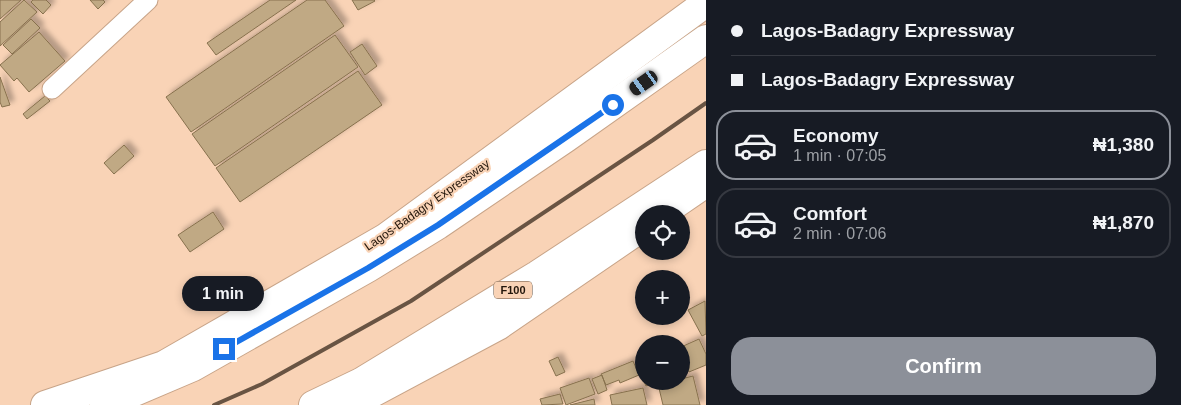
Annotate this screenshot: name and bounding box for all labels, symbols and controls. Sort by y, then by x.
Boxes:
text: Lagos-Badagry Expressway [761,20,1014,41]
car [627,68,660,98]
text: Lagos-Badagry Expressway [761,69,1014,90]
route start [602,94,624,116]
icon: car [733,123,778,168]
text: Economy [793,125,879,146]
text: ₦1,380 [1093,134,1154,155]
text: 1 min · 07:05 [793,147,886,164]
street label: Lagos-Badagry Expressway [362,156,492,254]
icon: car [733,201,778,246]
text: Comfort [793,203,867,224]
map controls [635,205,690,390]
button: locate [635,205,690,260]
text: ₦1,870 [1093,212,1154,233]
text: 2 min · 07:06 [793,225,886,242]
button: + [635,270,690,325]
callout: 1 min [183,276,265,312]
road number: F100 [494,282,532,298]
text: 1 min [202,285,244,302]
button: − [635,335,690,390]
button: Confirm [731,337,1156,395]
route end [213,338,235,360]

